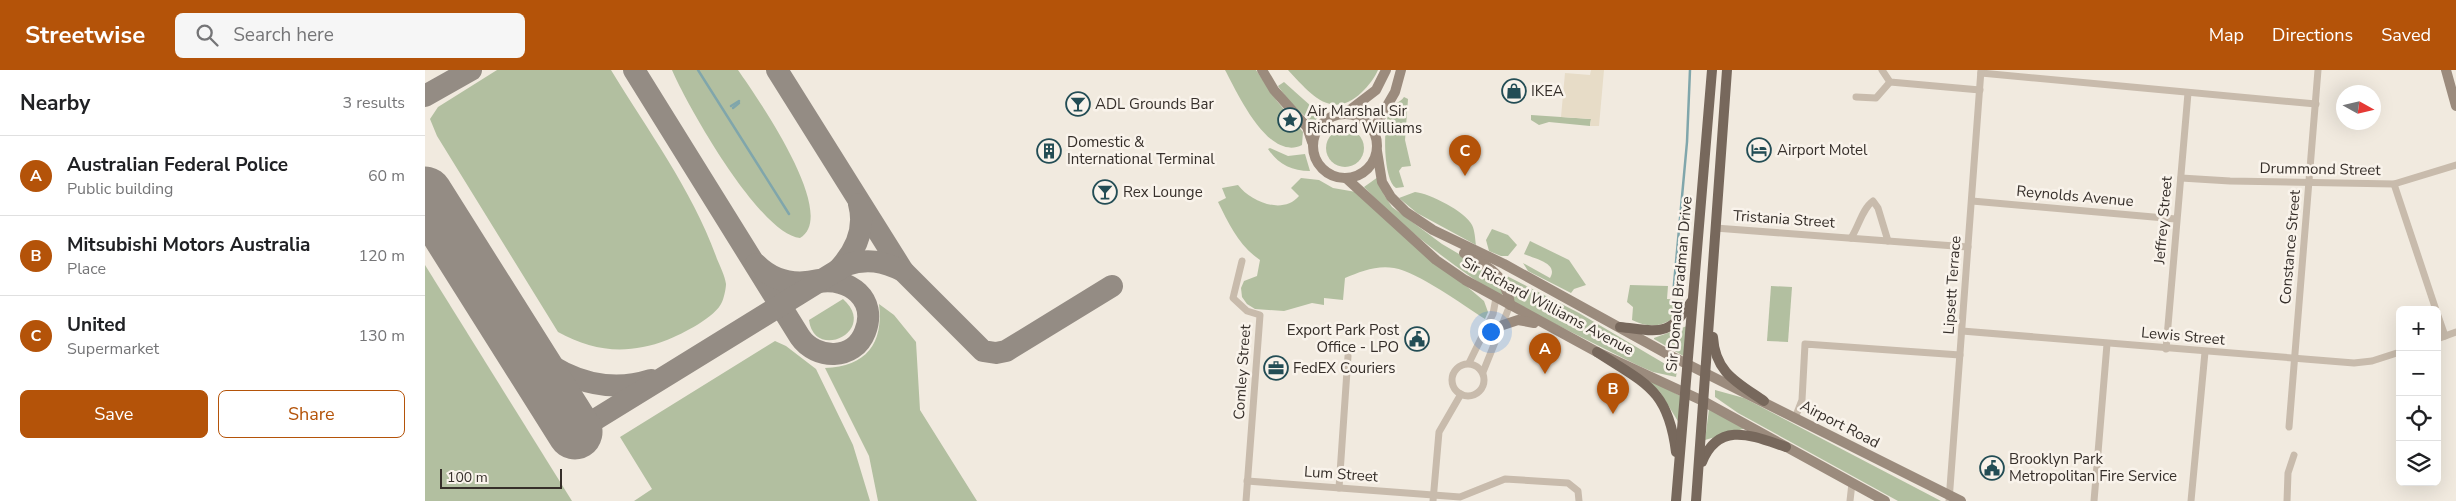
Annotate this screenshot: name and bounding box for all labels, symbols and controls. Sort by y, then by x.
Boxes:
search box [175,13,525,58]
text: Streetwise [25,19,145,51]
icon: search [193,21,221,49]
text: Search here [233,22,334,48]
text: Map [2209,23,2244,47]
text: Directions [2272,23,2353,47]
text: Saved [2381,23,2431,47]
shop icon: IKEA [1501,78,1527,104]
place label: IKEA [1531,81,1564,101]
north arrow [2336,85,2381,130]
text: Nearby [20,89,90,117]
bar icon: ADL Grounds Bar [1065,91,1091,117]
text: 3 results [343,92,405,114]
place label: ADL Grounds Bar [1095,94,1214,114]
place label: Air Marshal Sir Richard Williams [1307,101,1422,138]
place icon: Air Marshal Sir Richard Williams [1277,107,1303,133]
place label: Domestic & International Terminal [1067,132,1215,169]
pin: C [1449,135,1481,176]
hotel icon: Airport Motel [1746,137,1772,163]
building icon: Domestic & International Terminal [1036,138,1062,164]
place label: Airport Motel [1777,140,1868,160]
text: Australian Federal Police [67,152,288,178]
street label: Drummond Street [2259,158,2381,180]
text: A [30,165,42,187]
text: 60 m [368,165,405,187]
street label: Jeffrey Street [2149,174,2177,266]
text: Public building [67,178,173,200]
bar icon: Rex Lounge [1092,179,1118,205]
street label: Reynolds Avenue [2016,181,2134,211]
place label: Rex Lounge [1123,182,1203,202]
street label: Constance Street [2275,188,2305,305]
street label: Sir Donald Bradman Drive [1661,196,1697,372]
street label: Tristania Street [1733,205,1836,233]
text: Mitsubishi Motors Australia [67,232,310,258]
street label: Lipsett Terrace [1939,235,1965,335]
text: B [30,245,42,267]
text: 120 m [358,245,405,267]
street label: Sir Richard Williams Avenue [1459,253,1637,359]
text: Place [67,258,106,280]
map controls [2396,306,2441,486]
button: + [2396,306,2441,351]
text: United [67,312,126,338]
your location [1478,319,1504,345]
place label: Export Park Post Office - LPO [1287,320,1400,357]
street label: Lewis Street [2140,322,2226,350]
street label: Comley Street [1229,323,1255,420]
text: C [31,325,41,347]
text: 130 m [358,325,405,347]
public building icon: Export Park Post Office - LPO [1404,326,1430,352]
pin: A [1529,333,1561,374]
text: Supermarket [67,338,159,360]
button: − [2396,351,2441,396]
office icon: FedEX Couriers [1263,355,1289,381]
place label: FedEX Couriers [1293,358,1396,378]
pin: B [1597,373,1629,414]
button: Save [20,390,208,438]
button: Share [218,390,405,438]
street label: Airport Road [1797,395,1883,453]
button: locate [2396,396,2441,441]
button: layers [2396,441,2441,486]
place label: Brooklyn Park Metropolitan Fire Service [2009,449,2177,486]
public building icon: Brooklyn Park Metropolitan Fire Service [1979,455,2005,481]
street label: Lum Street [1303,461,1379,487]
scale bar [440,466,563,489]
text: 100 m [447,468,488,487]

